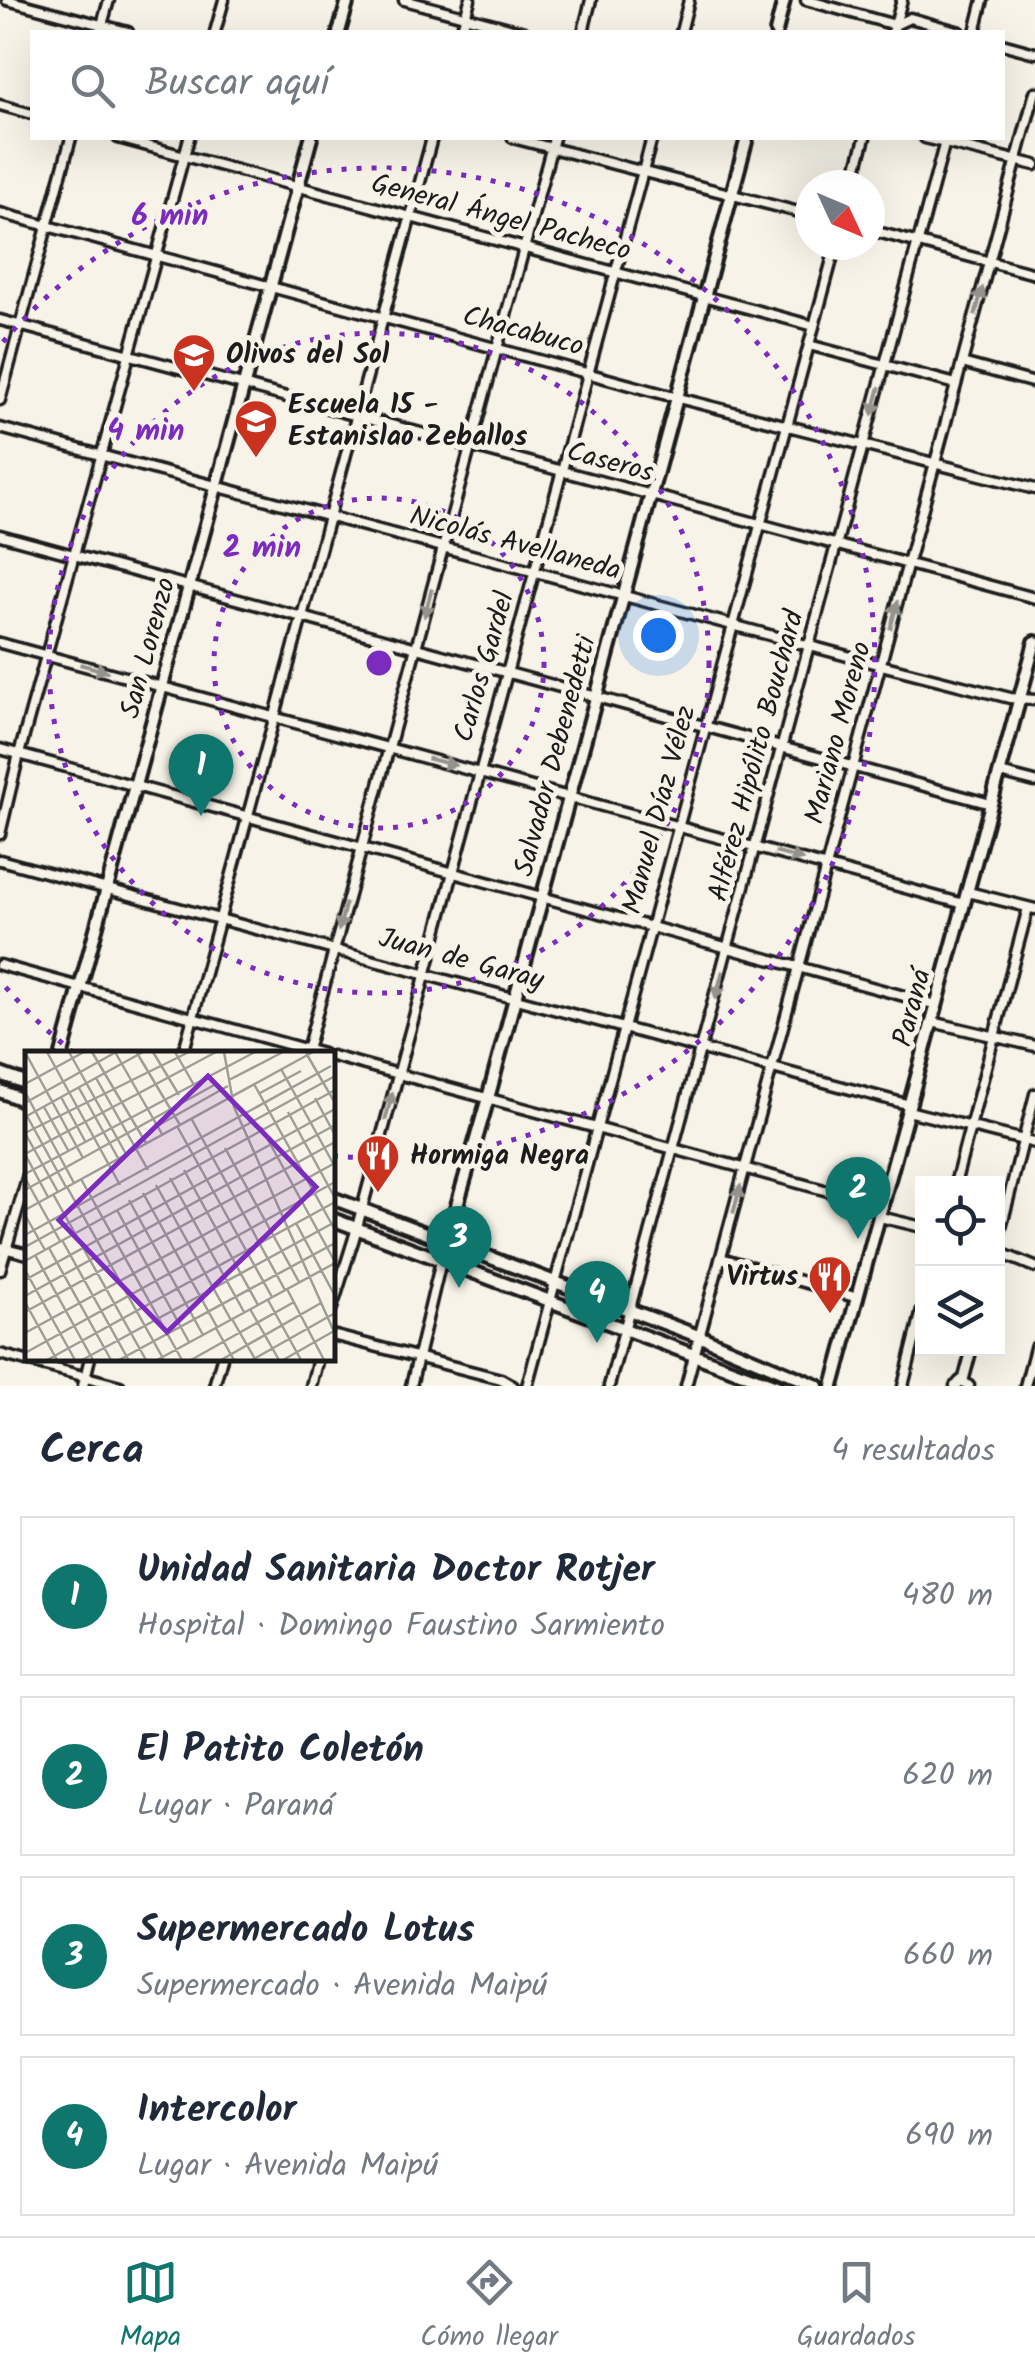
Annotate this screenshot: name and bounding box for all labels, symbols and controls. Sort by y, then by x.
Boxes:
search box [30,30,1005,140]
text: Buscar aquí [145,55,329,115]
icon: search [65,58,120,113]
street label: General Ángel Pacheco [366,162,636,274]
north arrow [795,170,885,260]
text: 6 min [132,193,208,241]
one-way arrow [971,285,987,316]
street label: Chacabuco [457,294,589,370]
school or university icon: Olivos del Sol [171,332,217,393]
place label: Olivos del Sol [226,333,390,378]
place label: Escuela 15 - Estanislao Zeballos [288,383,527,460]
one-way arrow [867,386,883,417]
school or university icon: Escuela 15 - Estanislao Zeballos [233,398,279,459]
text: 4 min [108,408,184,456]
street label: Caseros [562,430,659,496]
street label: Nicolás Avellaneda [404,494,626,594]
text: 2 min [223,525,301,573]
street label: San Lorenzo [109,573,189,723]
street label: Carlos Gardel [442,586,528,748]
one-way arrow [419,588,435,619]
one-way arrow [887,599,903,630]
street label: Alférez Hipólito Bouchard [696,604,818,907]
your location [633,610,684,661]
street label: Salvador Debenedetti [502,629,610,881]
street label: Mariano Moreno [793,637,885,829]
centre of rings [361,645,397,681]
one-way arrow [79,661,110,677]
street label: Manuel Díaz Vélez [610,701,710,919]
pin: 1 [168,734,234,816]
one-way arrow [427,755,458,771]
one-way arrow [774,848,805,864]
one-way arrow [334,902,350,933]
street label: Juan de Garay [373,916,549,1004]
street label: Paraná [881,961,946,1052]
one-way arrow [710,970,726,1001]
inset map [25,1051,335,1361]
one-way arrow [382,1091,398,1122]
restaurant icon: Hormiga Negra [355,1133,401,1194]
place label: Hormiga Negra [410,1134,589,1179]
pin: 2 [826,1156,890,1239]
map controls [915,1176,1005,1356]
button: locate [915,1176,1005,1266]
one-way arrow [729,1183,745,1214]
pin: 3 [426,1206,492,1288]
restaurant icon: Virtus [807,1254,853,1315]
place label: Virtus [726,1255,798,1300]
pin: 4 [564,1260,630,1343]
button: layers [915,1266,1005,1356]
text: Cerca [40,1418,144,1485]
text: 4 resultados [831,1426,995,1477]
text: Unidad Sanitaria Doctor Rotjer [137,1541,655,1601]
text: 1 [70,1571,79,1622]
text: 480 m [902,1571,993,1622]
text: Hospital · Domingo Faustino Sarmiento [137,1601,665,1652]
text: El Patito Coletón [137,1721,424,1781]
text: 2 [65,1751,84,1802]
text: 620 m [902,1751,993,1802]
text: Lugar · Paraná [137,1781,334,1832]
text: Supermercado Lotus [137,1901,474,1961]
text: 3 [66,1931,83,1982]
text: 660 m [903,1931,993,1982]
text: Supermercado · Avenida Maipú [137,1961,547,2012]
text: Intercolor [137,2081,296,2141]
text: 4 [66,2111,83,2162]
text: 690 m [905,2111,993,2162]
text: Lugar · Avenida Maipú [137,2141,438,2192]
tab: Mapa [119,2255,181,2360]
tab: Cómo llegar [420,2255,558,2360]
tab: Guardados [797,2255,916,2360]

